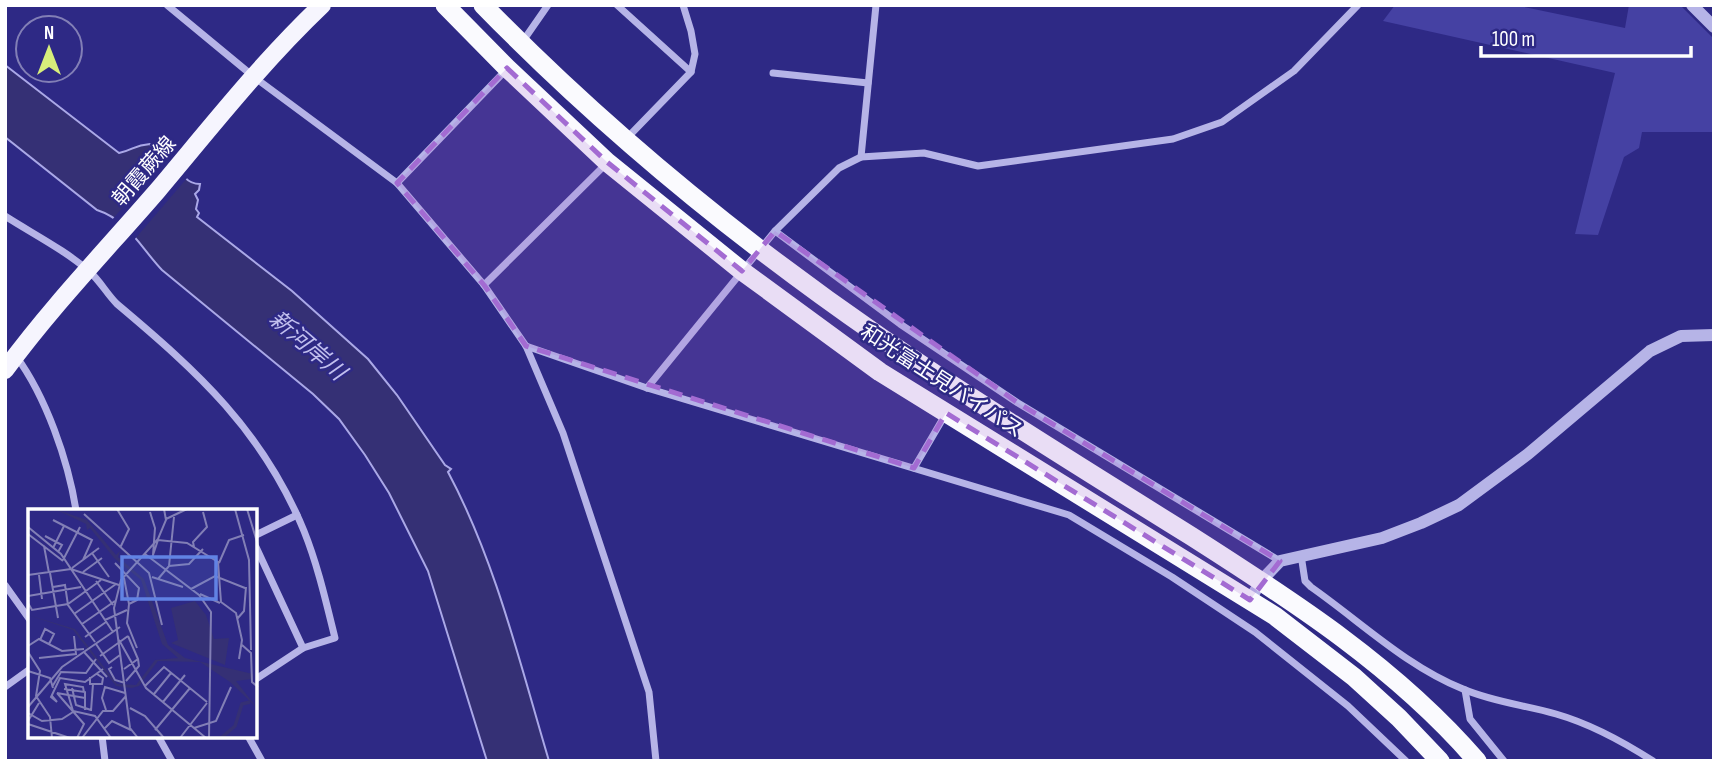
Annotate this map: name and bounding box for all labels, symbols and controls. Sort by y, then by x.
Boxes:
north arrow [14,14,84,84]
scale bar [1481,14,1691,58]
text: N [44,22,54,45]
text: 100 m [1492,27,1535,52]
street label: 朝霞蕨線 [107,131,181,211]
water label: 新河岸川 [263,305,354,388]
street label: 和光富士見バイパス [856,320,1028,443]
inset map [28,509,257,738]

